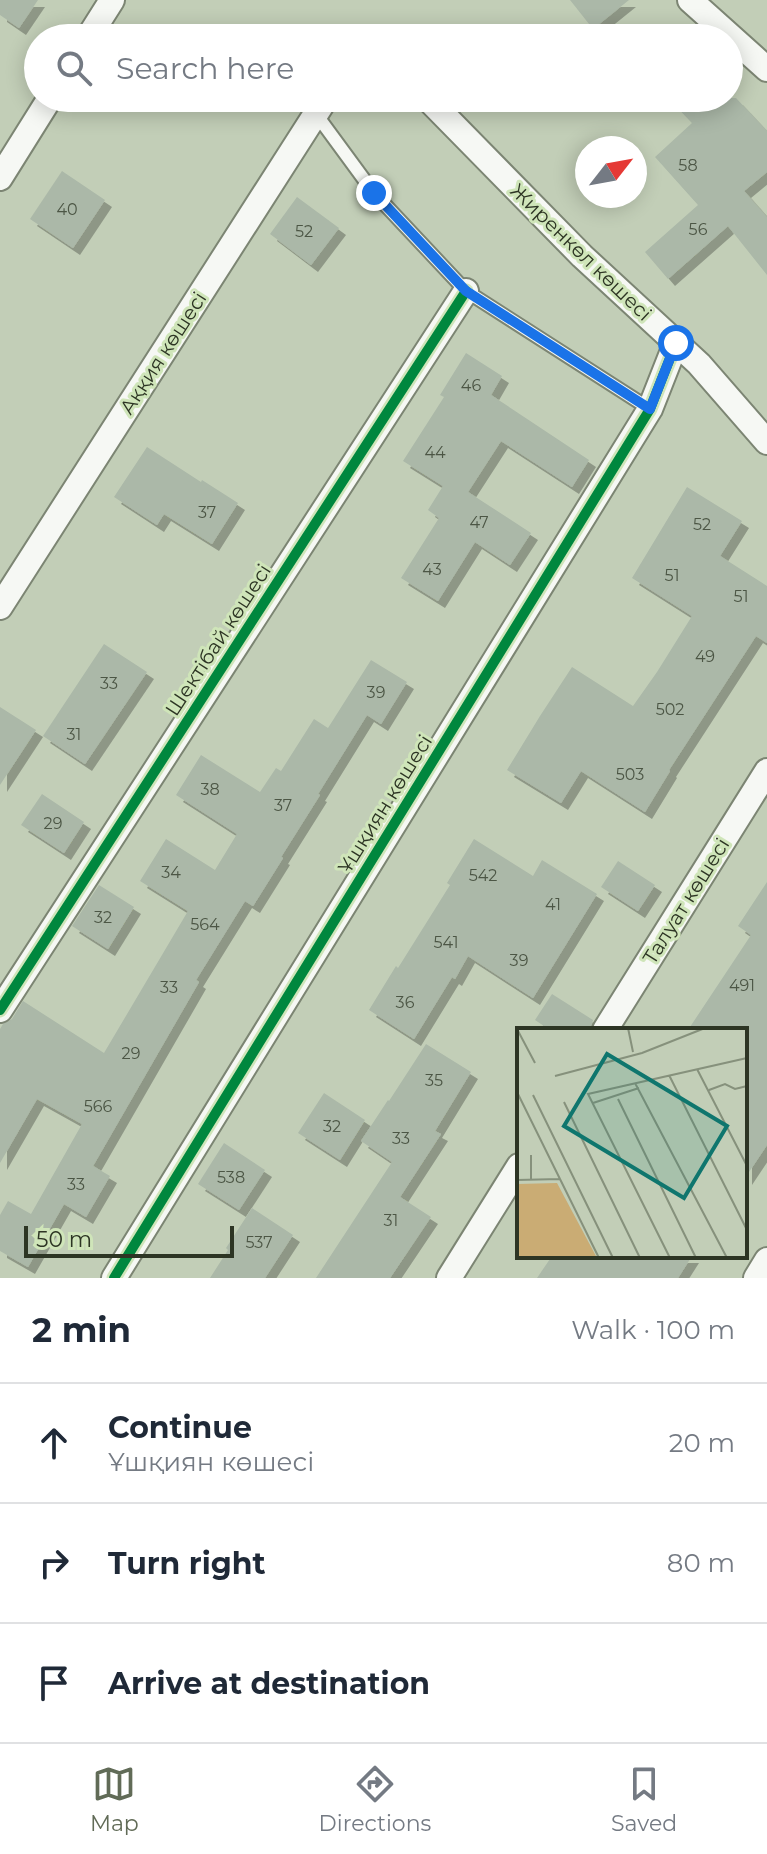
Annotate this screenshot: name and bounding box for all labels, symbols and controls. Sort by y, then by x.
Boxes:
search box [24,24,743,112]
icon: search [52,46,96,90]
text: Search here [116,50,294,87]
north arrow [575,136,647,208]
house number: 58 [678,156,698,175]
route end [356,175,392,211]
street label: Жиренкөл көшесі [505,178,657,326]
house number: 40 [56,200,78,219]
house number: 56 [689,220,708,239]
house number: 52 [295,222,313,241]
street label: Аққия көшесі [115,287,211,419]
route start [658,325,694,361]
house number: 46 [461,376,481,395]
house number: 44 [424,443,446,462]
house number: 37 [198,503,216,522]
house number: 47 [469,513,489,532]
house number: 52 [693,515,711,534]
street label: Шектібай көшесі [160,560,276,720]
house number: 43 [422,560,442,579]
house number: 51 [665,566,679,585]
house number: 51 [734,587,748,606]
house number: 49 [695,647,715,666]
house number: 33 [100,674,118,693]
house number: 39 [367,683,385,702]
house number: 502 [656,700,684,719]
house number: 31 [67,725,81,744]
street label: Ұшқиян көшесі [333,730,437,878]
house number: 503 [616,765,644,784]
house number: 38 [200,780,220,799]
house number: 37 [274,796,292,815]
house number: 29 [44,814,62,833]
street label: Талуат көшесі [638,833,734,969]
house number: 34 [161,863,181,882]
house number: 542 [469,866,497,885]
house number: 41 [545,895,561,914]
house number: 32 [94,908,112,927]
house number: 564 [190,915,220,934]
house number: 541 [433,933,459,952]
house number: 39 [510,951,528,970]
house number: 491 [729,976,755,995]
house number: 33 [160,978,178,997]
house number: 36 [396,993,415,1012]
inset map [517,1028,747,1258]
house number: 29 [122,1044,140,1063]
house number: 35 [425,1071,443,1090]
house number: 566 [84,1097,113,1116]
house number: 32 [323,1117,341,1136]
house number: 33 [392,1129,410,1148]
house number: 538 [217,1168,245,1187]
house number: 33 [67,1175,85,1194]
house number: 31 [384,1211,398,1230]
scale bar [24,1222,234,1258]
text: 50 m [36,1226,92,1253]
house number: 537 [245,1233,273,1252]
text: 2 min [32,1309,131,1351]
text: Walk · 100 m [571,1314,735,1346]
text: Continue [108,1409,252,1446]
icon: ahead [32,1421,76,1465]
text: 20 m [669,1427,735,1459]
text: Ұшқиян көшесі [108,1446,314,1478]
icon: right [32,1541,76,1585]
text: Turn right [108,1545,265,1582]
text: 80 m [667,1547,735,1579]
icon: arrive [32,1661,76,1705]
text: Arrive at destination [108,1665,430,1702]
tab: Map [90,1762,139,1837]
tab: Directions [319,1762,431,1837]
tab: Saved [611,1762,677,1837]

